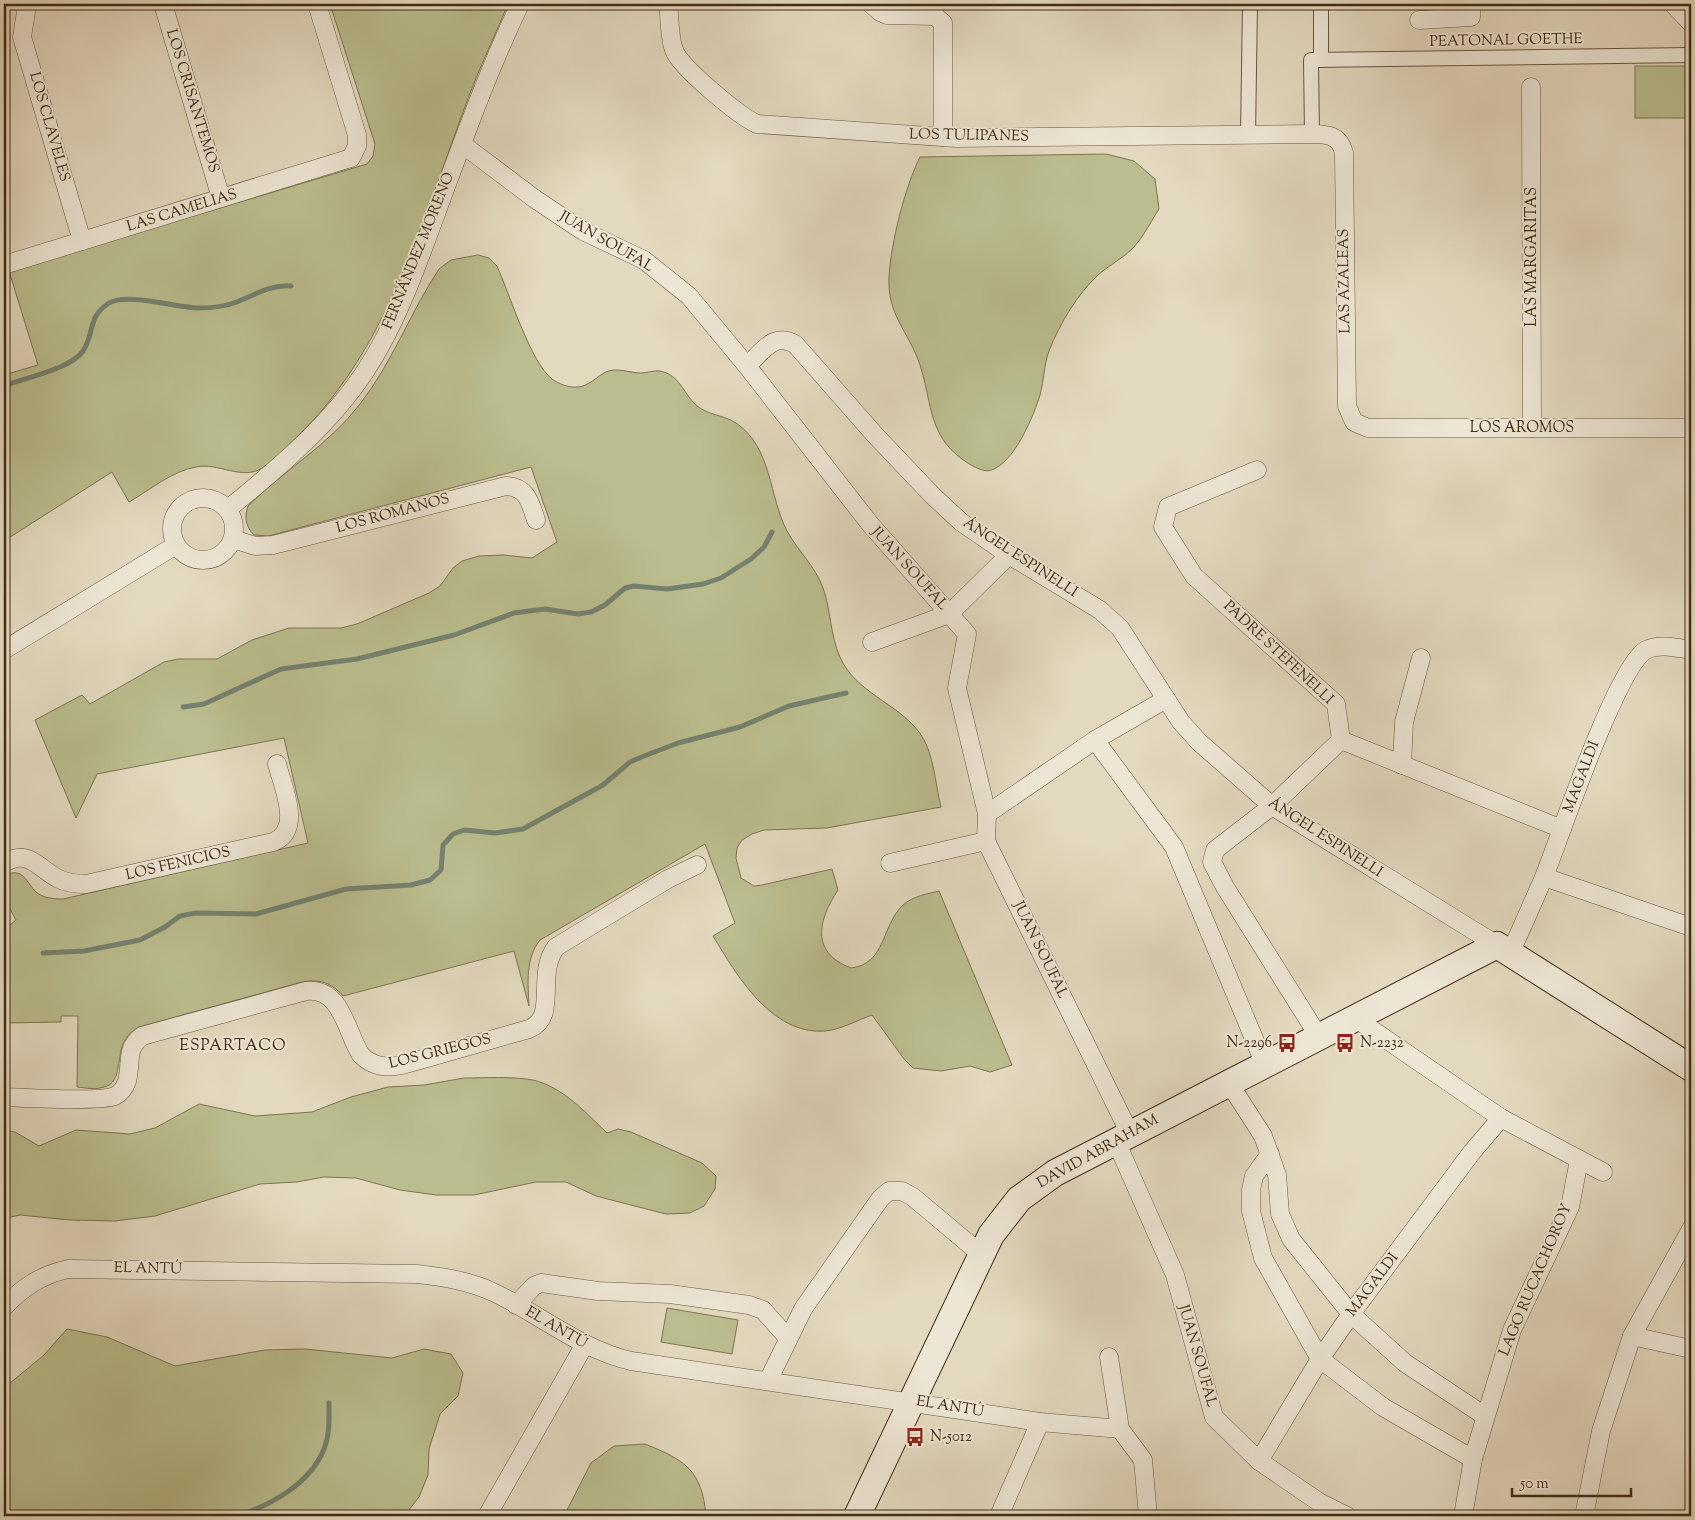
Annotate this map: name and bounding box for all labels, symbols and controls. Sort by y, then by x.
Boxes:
street label: LOS CRISANTEMOS [160,27,224,176]
street label: PEATONAL GOETHE [1429,29,1583,53]
street label: LOS CLAVELES [23,70,75,184]
street label: LOS TULIPANES [909,124,1029,148]
street label: FERNÁNDEZ MORENO [377,169,460,333]
street label: LAS CAMELIAS [124,184,240,238]
street label: LAS MARGARITAS [1522,187,1543,327]
street label: JUAN SOUFAL [554,206,657,278]
street label: LAS AZALEAS [1334,228,1356,334]
street label: LOS AROMOS [1470,418,1574,439]
street label: LOS ROMANOS [334,489,452,539]
street label: ÁNGEL ESPINELLI [958,512,1082,603]
street label: JUAN SOUFAL [865,522,952,615]
street label: PADRE STEFENELLI [1218,596,1338,710]
street label: MAGALDI [1559,738,1605,816]
street label: ÁNGEL ESPINELLI [1263,792,1387,883]
street label: LOS FENICIOS [124,842,233,886]
street label: JUAN SOUFAL [1007,897,1073,1002]
street label: LOS GRIEGOS [387,1029,494,1075]
bus stop icon: N-2296 [1276,1032,1298,1054]
bus stop icon: N-2232 [1334,1032,1356,1054]
place label: N-2296 [1227,1033,1272,1054]
place label: N-2232 [1360,1033,1404,1054]
district label: ESPARTACO [179,1035,287,1058]
street label: DAVID ABRAHAM [1034,1110,1163,1194]
street label: LAGO RUCACHOROY [1494,1200,1578,1360]
street label: MAGALDI [1342,1248,1404,1321]
street label: EL ANTÚ [114,1256,182,1280]
street label: EL ANTÚ [521,1300,592,1354]
street label: JUAN SOUFAL [1172,1301,1222,1410]
street label: EL ANTÚ [915,1389,986,1423]
bus stop icon: N-5012 [904,1426,926,1448]
place label: N-5012 [930,1427,972,1448]
scale bar [1512,1465,1631,1497]
text: 50 m [1519,1474,1549,1495]

